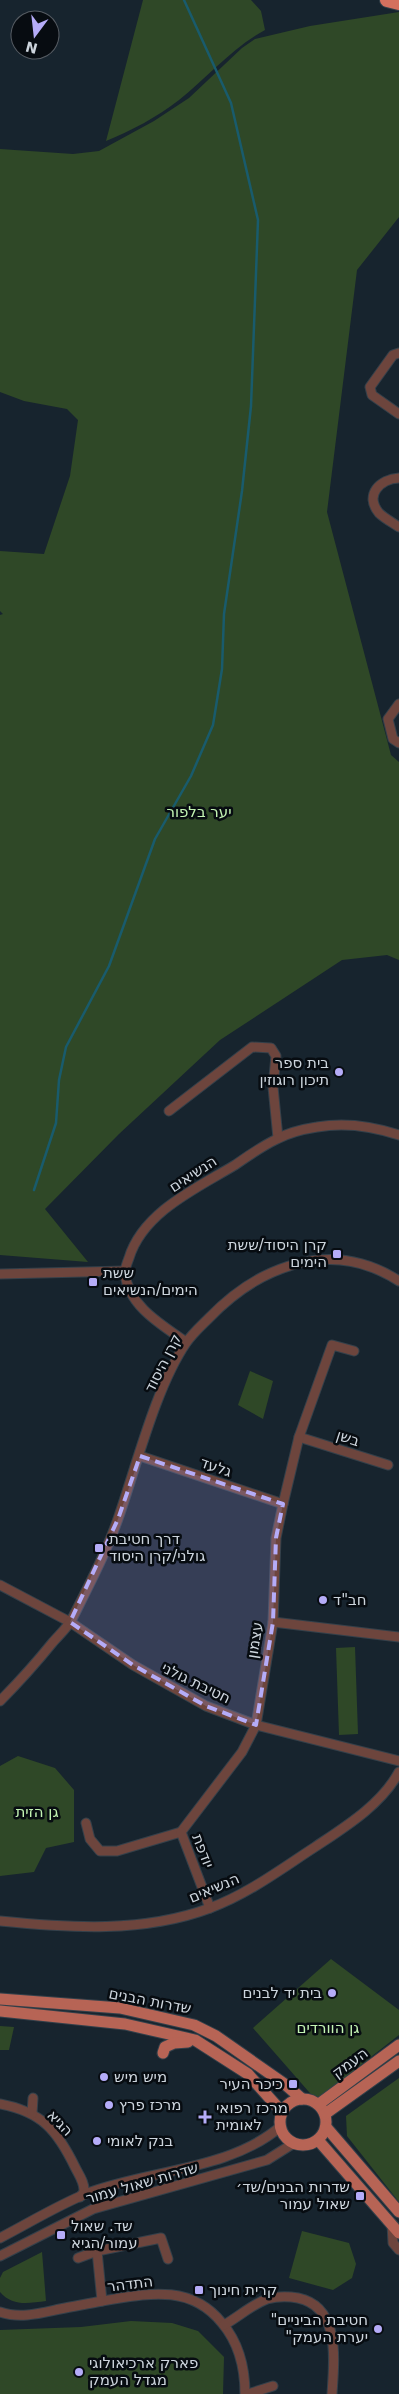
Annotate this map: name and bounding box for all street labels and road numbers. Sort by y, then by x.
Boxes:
street label: הנשיאים [166,1152,220,1196]
street label: קרן היסוד [141,1331,185,1395]
street label: בשן [334,1426,362,1450]
street label: גלעד [198,1453,234,1481]
street label: עצמון [243,1620,267,1660]
street label: חטיבת גולני [159,1659,233,1707]
street label: יודפת [188,1832,218,1870]
street label: הנשיאים [186,1869,242,1907]
street label: שדרות הבנים [107,1984,193,2018]
street label: העמק [329,2044,371,2082]
street label: הגיא [43,2106,77,2140]
street label: שדרות שאול עמור [84,2158,200,2208]
street label: התדהר [106,2272,154,2296]

